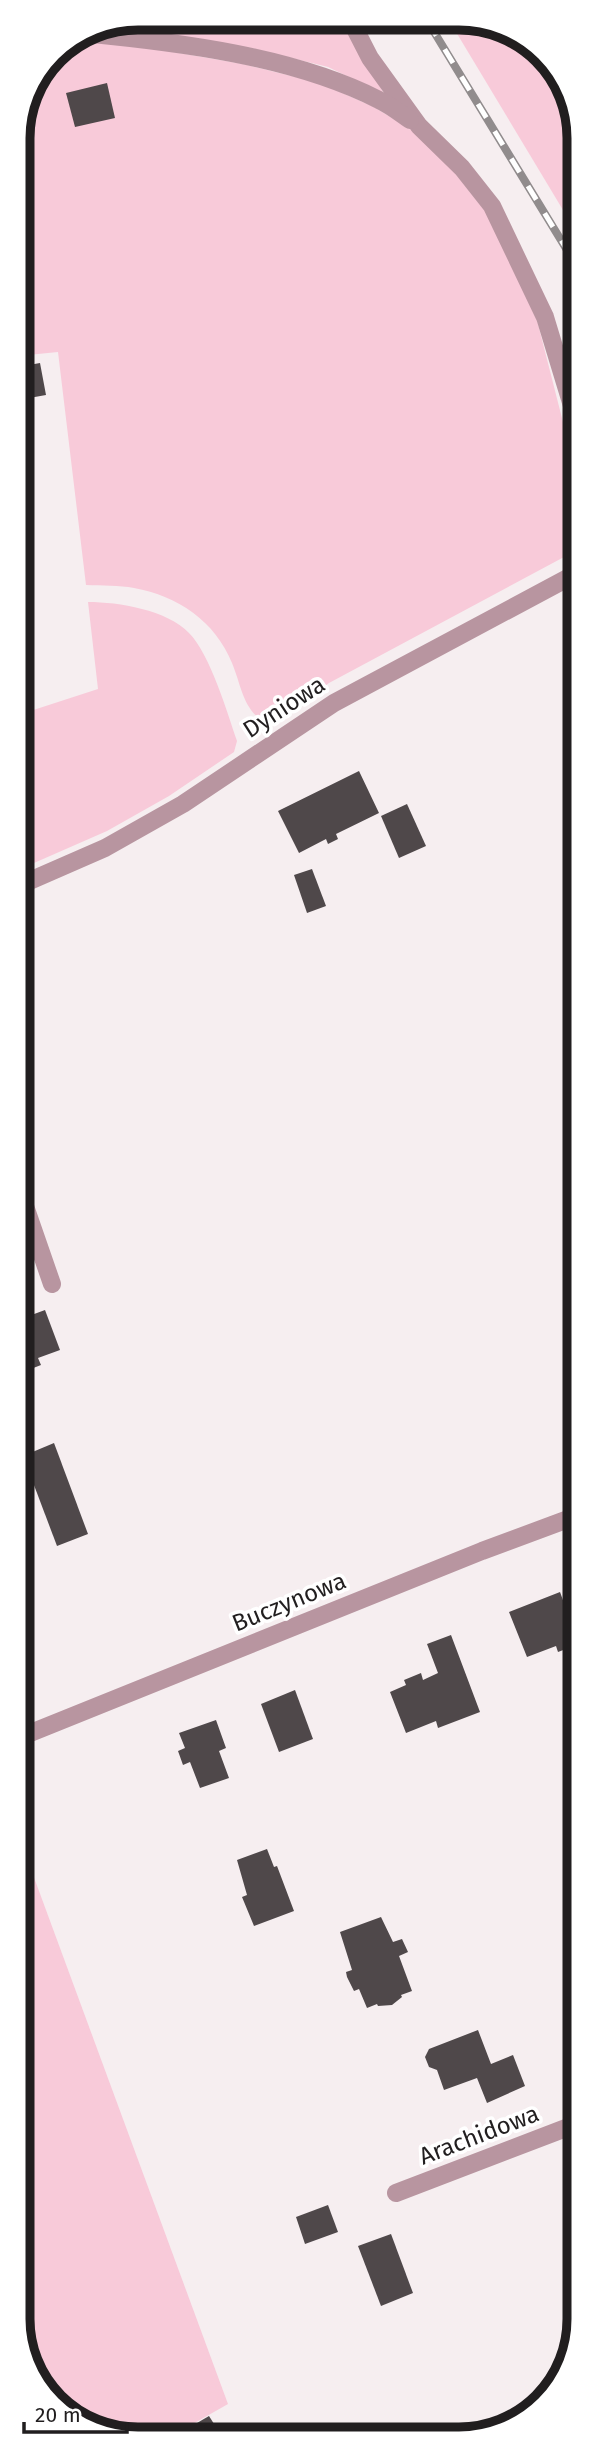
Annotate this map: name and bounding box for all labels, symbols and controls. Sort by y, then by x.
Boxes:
street label: Dyniowa [238,670,330,744]
street label: Buczynowa [228,1566,350,1638]
street label: Arachidowa [415,2099,543,2171]
scale bar [24,2390,128,2434]
text: 20 m [35,2402,81,2428]

